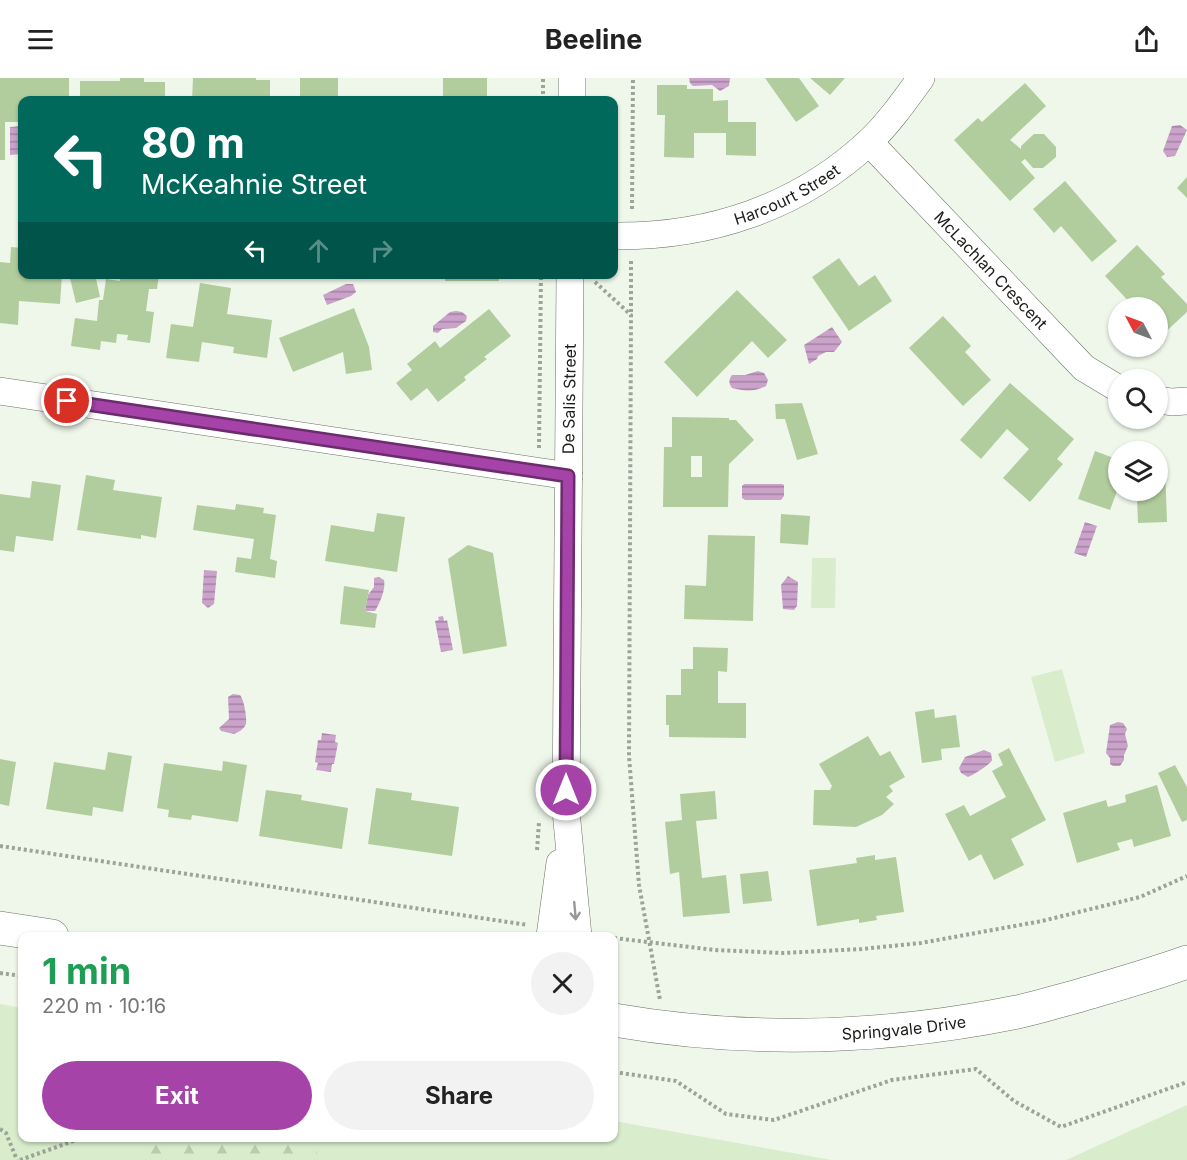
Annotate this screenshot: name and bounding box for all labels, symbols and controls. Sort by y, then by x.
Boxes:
icon: menu [24,23,57,56]
text: Beeline [545,23,642,56]
icon: share [1130,23,1163,56]
text: 80 m [141,117,245,168]
icon: left [42,120,120,198]
street label: Harcourt Street [731,160,844,229]
text: McKeahnie Street [141,168,367,201]
street label: McLachlan Crescent [930,207,1052,333]
icon: left [239,234,272,267]
icon: ahead [302,234,335,267]
icon: right [365,234,398,267]
north arrow [1108,297,1168,357]
map controls [1108,297,1168,501]
street label: De Salis Street [558,344,580,454]
button: search [1108,369,1168,429]
pin [41,375,92,426]
icon: arrive [50,384,83,417]
button: layers [1108,441,1168,501]
position arrow [534,758,598,822]
one-way arrow [570,901,581,921]
text: 1 min [42,949,131,993]
button: close [531,952,594,1015]
text: 220 m · 10:16 [42,994,166,1018]
street label: Springvale Drive [841,1011,967,1044]
button: Exit [42,1061,312,1130]
button: Share [324,1061,594,1130]

